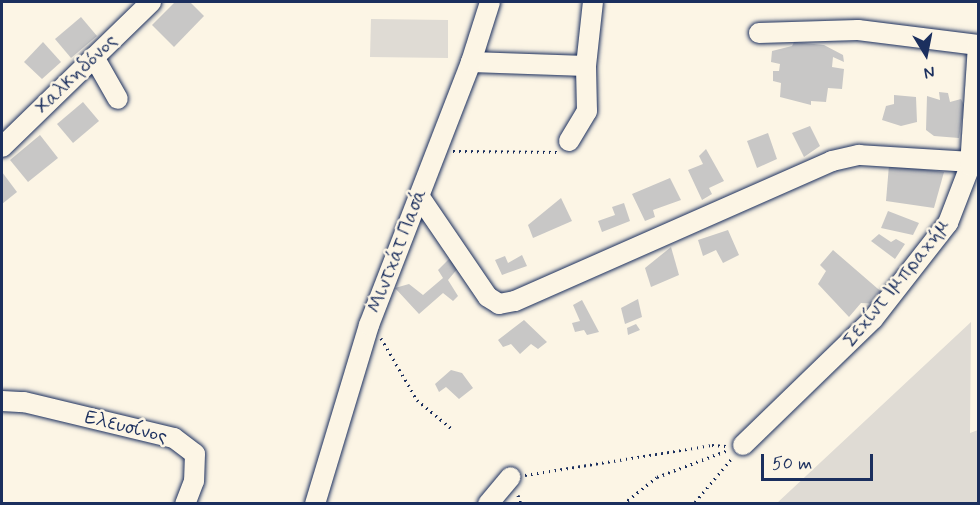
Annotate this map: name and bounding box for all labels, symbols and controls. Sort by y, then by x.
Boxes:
north arrow [896,24,956,84]
street label: Χαλκηδόνος [30,29,122,119]
text: N [922,61,936,83]
street label: Μιντχάτ Πασά [362,185,432,317]
street label: Σεχίντ Ιμπραχήμ [838,214,956,352]
street label: Ελευσίνος [82,405,170,449]
scale bar [764,442,876,480]
text: 50 m [772,452,812,476]

